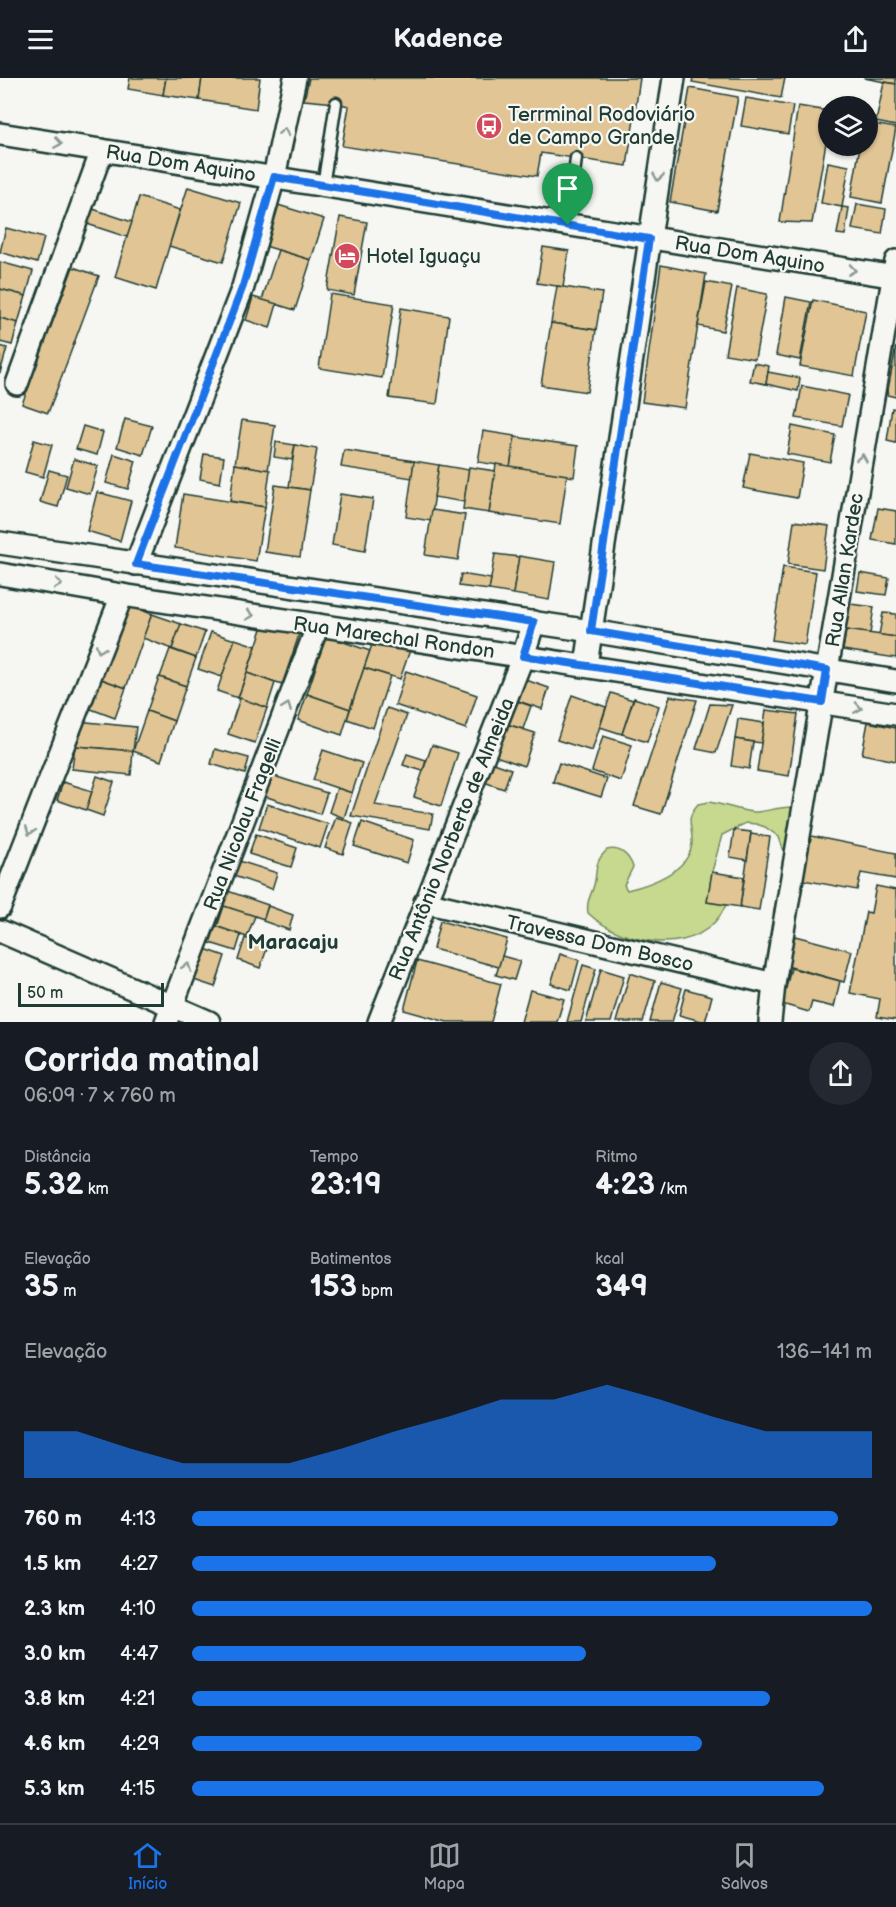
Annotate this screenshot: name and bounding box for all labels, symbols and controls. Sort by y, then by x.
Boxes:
icon: menu [24,23,57,56]
text: Kadence [393,23,503,55]
icon: share [839,23,872,56]
map controls [818,96,878,156]
button: layers [818,96,878,156]
place label: Terrminal Rodoviário de Campo Grande [508,103,695,150]
bus stop icon: Terrminal Rodoviário de Campo Grande [474,111,504,141]
one-way arrow [277,127,290,137]
one-way arrow [53,137,62,149]
street label: Rua Dom Aquino [104,140,258,188]
pin [542,163,593,225]
icon: arrive [551,172,584,205]
one-way arrow [653,173,665,182]
street label: Rua Dom Aquino [673,231,827,279]
hotel icon: Hotel Iguaçu [332,241,362,271]
place label: Hotel Iguaçu [366,245,481,269]
one-way arrow [846,263,856,276]
one-way arrow [855,454,868,464]
street label: Rua Allan Kardec [821,491,869,649]
one-way arrow [53,577,62,589]
one-way arrow [246,608,255,620]
street label: Rua Marechal Rondon [292,612,496,664]
one-way arrow [95,643,108,654]
street label: Rua Antônio Norberto de Almeida [384,694,520,984]
one-way arrow [280,702,292,713]
one-way arrow [853,702,863,714]
street label: Rua Nicolau Fragelli [199,735,287,914]
one-way arrow [24,825,37,836]
street label: Travessa Dom Bosco [504,911,696,977]
district label: Maracaju [247,930,339,955]
one-way arrow [180,963,192,974]
scale bar [18,980,164,1007]
text: 50 m [27,984,63,1003]
text: Corrida matinal [24,1041,260,1081]
button: share [809,1042,872,1105]
text: 06:09 · 7 × 760 m [24,1084,176,1108]
text: Distância [24,1148,91,1167]
text: Tempo [310,1148,359,1167]
text: Ritmo [595,1148,638,1167]
text: 5.32 [24,1167,83,1203]
text: 23:19 [310,1167,382,1203]
text: 4:23 [595,1167,655,1203]
text: km [83,1180,109,1199]
text: /km [655,1180,688,1199]
text: Elevação [24,1250,91,1269]
text: Batimentos [310,1250,392,1269]
text: kcal [595,1250,624,1269]
text: 35 [24,1269,59,1305]
text: 153 [310,1269,357,1305]
text: 349 [595,1269,648,1305]
text: m [59,1282,76,1301]
text: bpm [357,1282,393,1301]
text: Elevação [24,1340,107,1364]
text: 136–141 m [777,1340,872,1364]
text: 760 m [24,1507,82,1531]
text: 4:13 [120,1507,156,1531]
text: 1.5 km [24,1552,81,1576]
text: 4:27 [120,1552,158,1576]
text: 2.3 km [24,1597,85,1621]
text: 4:10 [120,1597,156,1621]
text: 3.0 km [24,1642,85,1666]
text: 4:47 [120,1642,158,1666]
text: 3.8 km [24,1687,85,1711]
text: 4:21 [120,1687,155,1711]
text: 4.6 km [24,1732,85,1756]
text: 4:29 [120,1732,160,1756]
text: 5.3 km [24,1777,85,1801]
text: 4:15 [120,1777,155,1801]
tab: Início [128,1839,167,1894]
tab: Mapa [424,1839,465,1894]
tab: Salvos [721,1839,768,1894]

